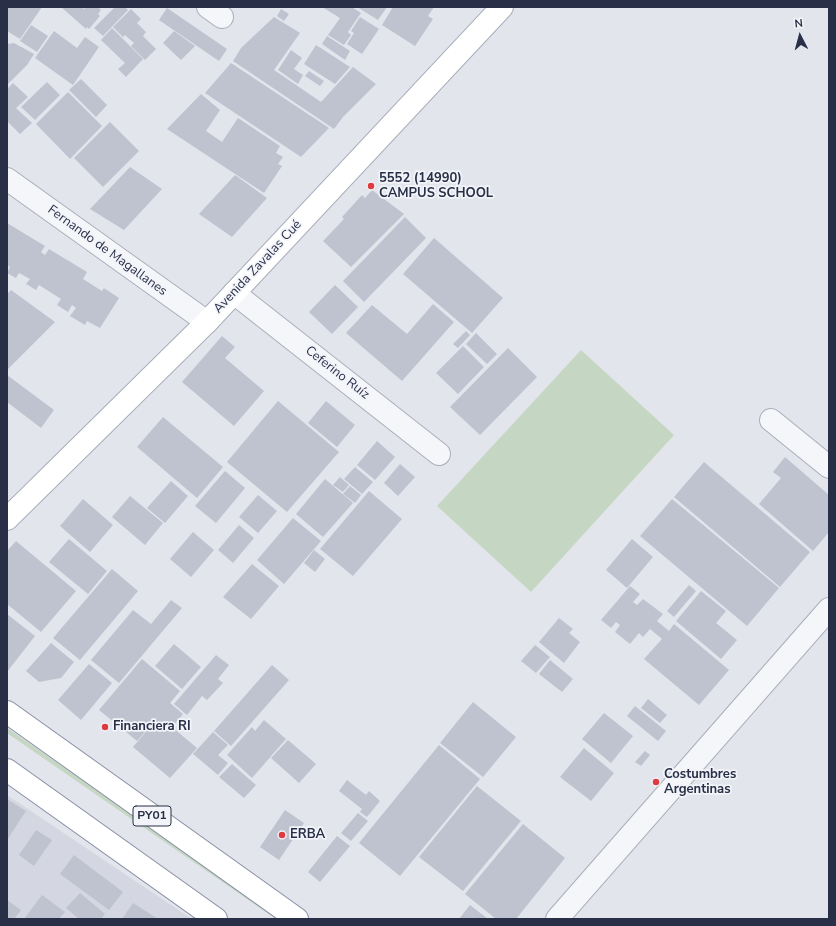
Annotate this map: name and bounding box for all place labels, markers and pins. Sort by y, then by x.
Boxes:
place label: 5552 (14990) CAMPUS SCHOOL [379,171,493,202]
marker: 5552 (14990) CAMPUS SCHOOL [366,181,376,191]
place label: Financiera RI [113,719,191,735]
marker: Financiera RI [100,722,110,732]
place label: Costumbres Argentinas [664,767,736,798]
marker: Costumbres Argentinas [651,777,661,787]
place label: ERBA [290,827,325,843]
marker: ERBA [277,830,287,840]

